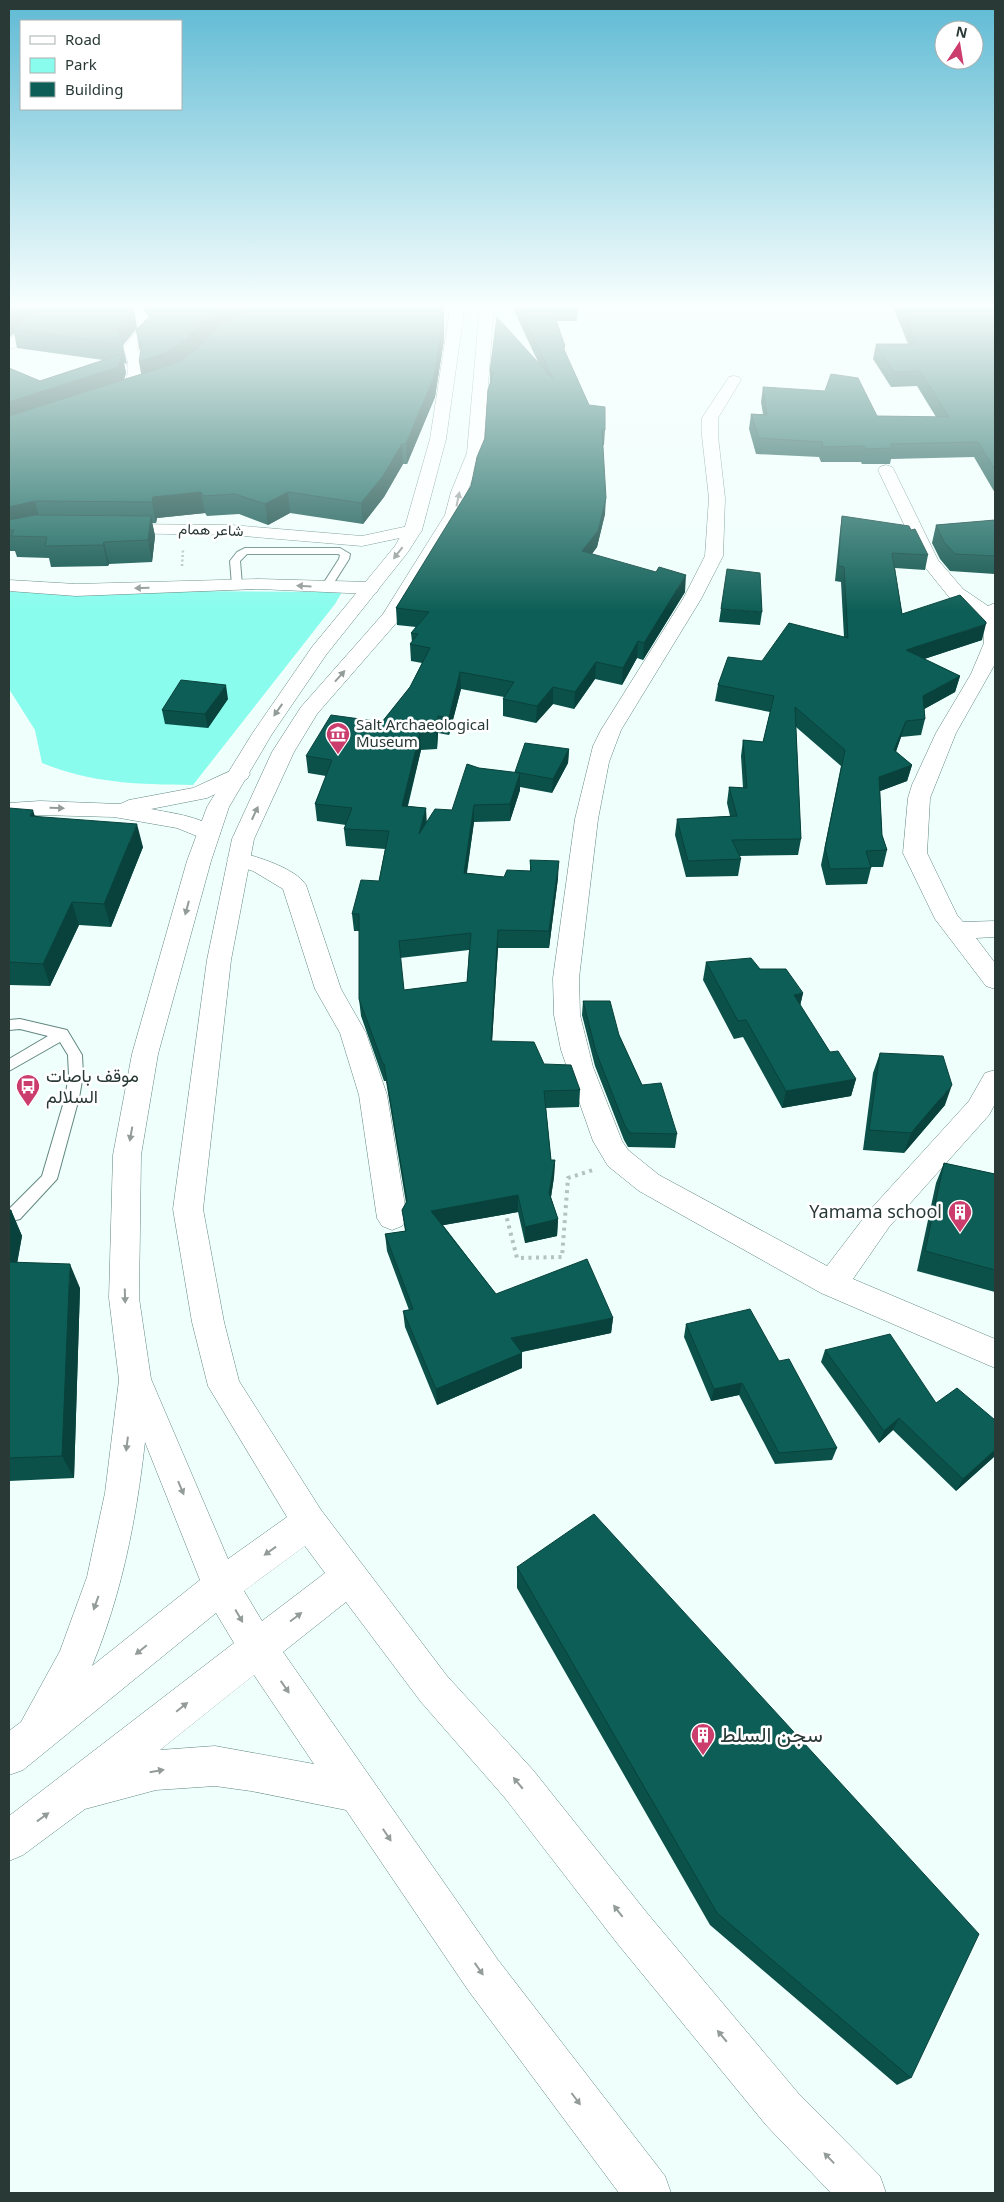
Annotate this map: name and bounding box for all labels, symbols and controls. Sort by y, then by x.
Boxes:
legend [20,20,182,110]
north arrow [934,20,984,70]
text: N [954,21,969,42]
text: Road [65,29,101,49]
text: Park [65,54,97,74]
text: Building [65,79,123,99]
one-way arrow [454,491,462,507]
street label: شاعر همام [178,518,244,541]
one-way arrow [392,546,403,559]
one-way arrow [296,581,312,589]
one-way arrow [133,584,149,592]
one-way arrow [334,670,345,683]
one-way arrow [273,703,283,717]
place label: Salt Archaeological Museum [356,714,489,751]
museum icon: Salt Archaeological Museum [325,721,351,755]
one-way arrow [50,804,66,812]
one-way arrow [251,806,259,820]
one-way arrow [182,901,190,916]
place label: موقف باصات السلالم [46,1063,139,1109]
bus stop icon: موقف باصات السلالم [15,1073,41,1107]
one-way arrow [127,1126,135,1142]
place label: Yamama school [809,1199,942,1223]
building icon: Yamama school [947,1199,973,1233]
one-way arrow [121,1288,129,1304]
one-way arrow [123,1437,131,1453]
one-way arrow [177,1481,185,1496]
one-way arrow [263,1546,276,1556]
one-way arrow [92,1596,99,1611]
one-way arrow [235,1610,244,1623]
one-way arrow [289,1612,302,1623]
one-way arrow [135,1645,148,1656]
one-way arrow [280,1680,290,1694]
one-way arrow [176,1702,189,1713]
place label: سجن السلط [720,1720,823,1748]
building icon: سجن السلط [690,1722,716,1756]
one-way arrow [150,1767,166,1775]
one-way arrow [513,1777,524,1790]
one-way arrow [36,1812,49,1822]
one-way arrow [382,1828,392,1842]
one-way arrow [613,1905,624,1918]
one-way arrow [474,1962,484,1976]
one-way arrow [716,2030,727,2043]
one-way arrow [571,2092,581,2106]
one-way arrow [823,2152,835,2164]

